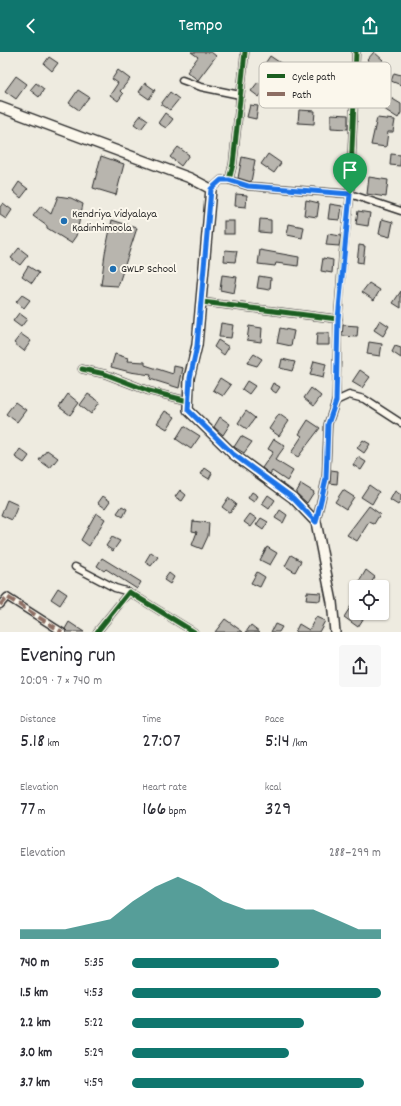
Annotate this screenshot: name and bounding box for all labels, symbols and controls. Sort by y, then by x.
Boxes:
text: Tempo [179,14,222,39]
icon: back [20,15,42,37]
icon: share [359,15,381,37]
legend [259,62,391,108]
text: Cycle path [292,70,336,86]
text: Path [292,88,311,104]
pin [333,153,367,194]
icon: arrive [339,159,361,181]
place label: Kendriya Vidyalaya Kadinhimoola [72,206,157,237]
marker: Kendriya Vidyalaya Kadinhimoola [59,216,69,226]
place label: GWLP School [121,261,176,278]
marker: GWLP School [108,264,118,274]
map controls [349,580,389,620]
button: locate [349,580,389,620]
text: Evening run [20,641,116,672]
button: share [339,645,381,687]
text: 20:09 · 7 × 740 m [20,672,102,691]
text: Distance [20,712,56,728]
text: Time [142,712,161,728]
text: Pace [265,712,284,728]
text: 5.18 [20,728,45,756]
text: 27:07 [142,728,181,756]
text: 5:14 [265,728,290,756]
text: km [45,736,60,752]
text: /km [290,736,308,752]
text: Elevation [20,780,58,796]
text: Heart rate [142,780,187,796]
text: kcal [265,780,281,796]
text: 77 [20,796,35,824]
text: 166 [142,796,166,824]
text: 329 [265,796,291,824]
text: m [35,804,45,820]
text: bpm [166,804,186,820]
text: Elevation [20,844,65,863]
text: 288–299 m [329,844,381,863]
text: 740 m [20,954,49,973]
text: 5:35 [84,954,104,973]
text: 1.5 km [20,984,48,1003]
text: 4:53 [84,984,103,1003]
text: 2.2 km [20,1014,51,1033]
text: 5:22 [84,1014,104,1033]
text: 3.0 km [20,1044,52,1063]
text: 5:29 [84,1044,104,1063]
text: 3.7 km [20,1074,50,1093]
text: 4:59 [84,1074,104,1093]

